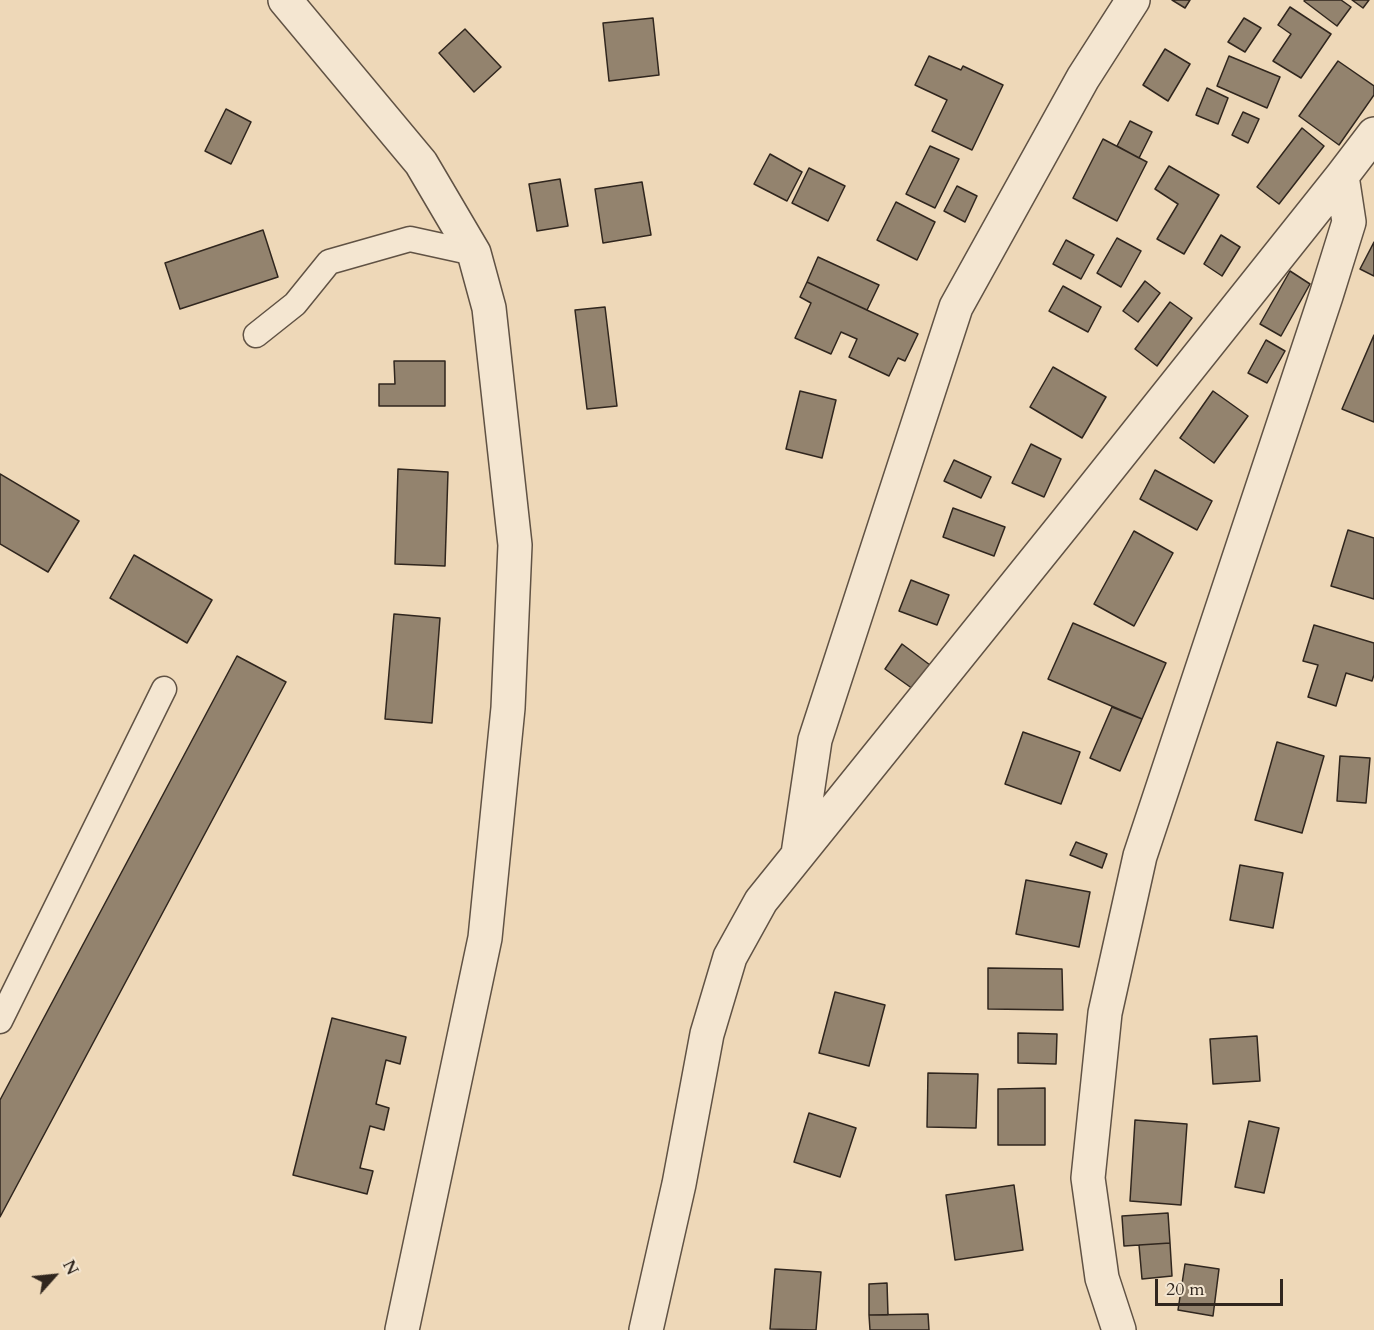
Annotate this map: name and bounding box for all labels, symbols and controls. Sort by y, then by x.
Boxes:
north arrow [24,1246,84,1306]
text: N [57,1257,83,1279]
scale bar [1158,1267,1286,1305]
text: 20 m [1166,1277,1205,1302]

